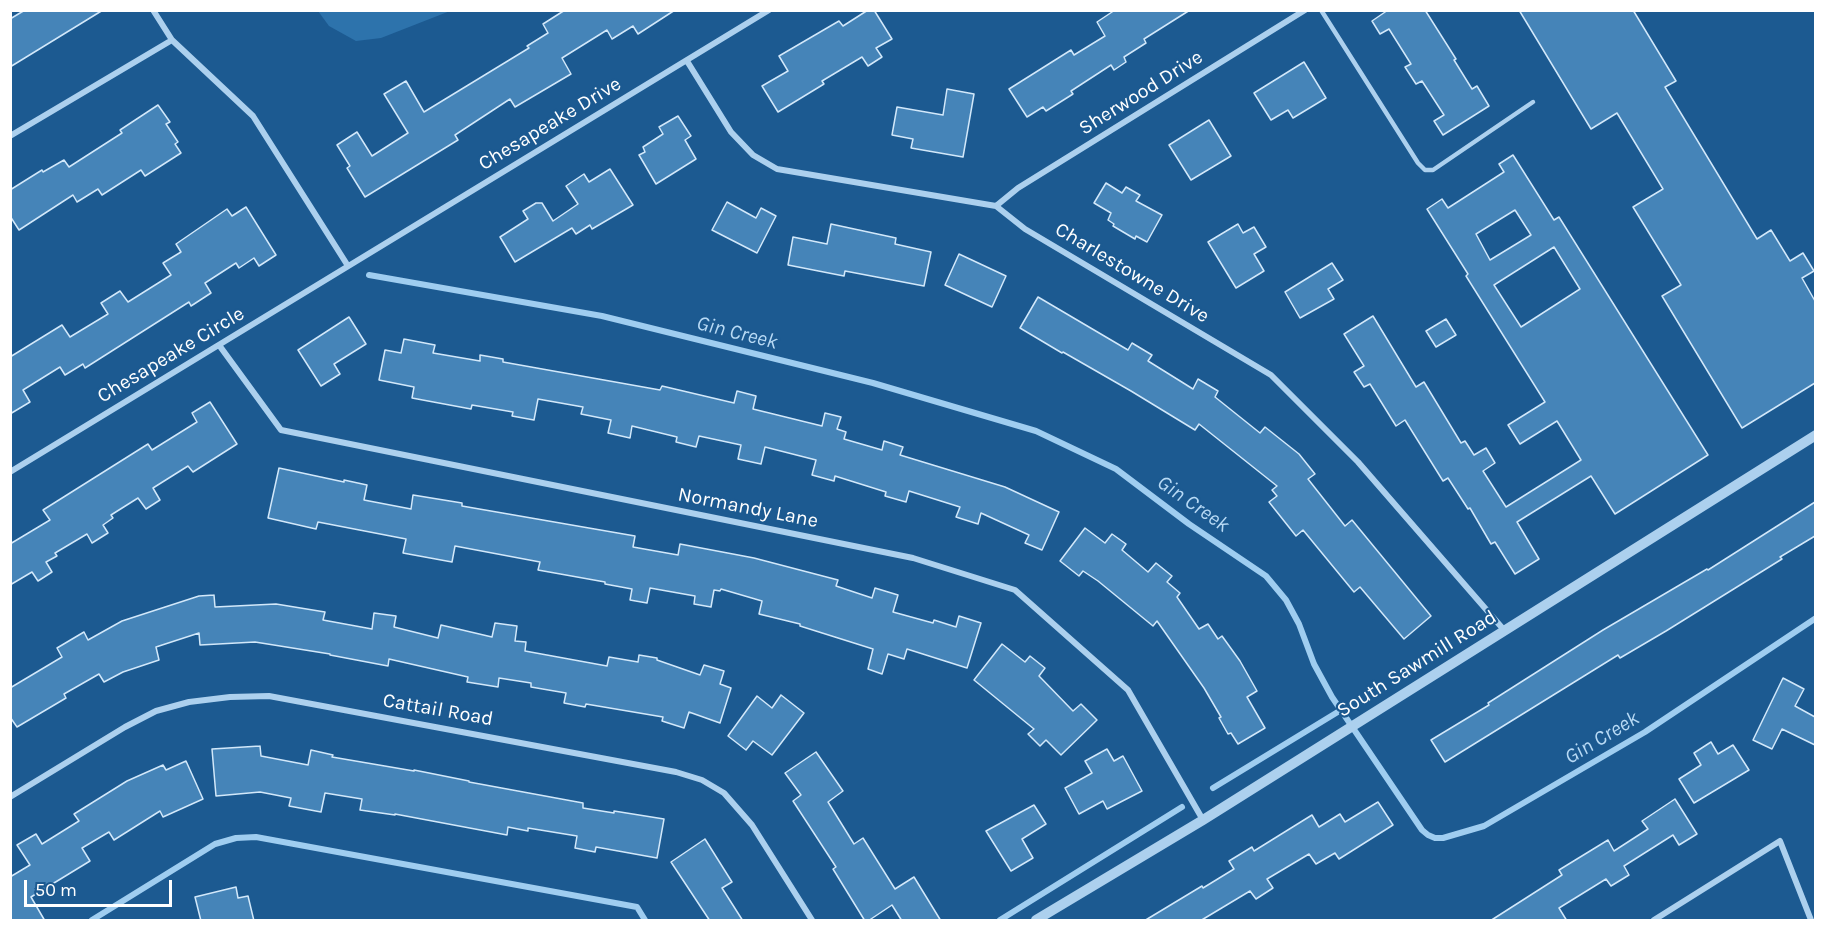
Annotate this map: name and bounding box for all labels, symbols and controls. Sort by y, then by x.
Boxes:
street label: Sherwood Drive [1075,45,1207,141]
street label: Chesapeake Drive [474,72,626,176]
street label: Charlestowne Drive [1051,217,1213,329]
street label: Chesapeake Circle [93,302,249,408]
water label: Gin Creek [694,311,780,355]
water label: Gin Creek [1152,470,1234,538]
street label: Normandy Lane [676,483,820,533]
street label: South Sawmill Road [1333,605,1501,723]
street label: Cattail Road [381,688,495,732]
water label: Gin Creek [1560,706,1644,770]
scale bar [27,868,176,906]
text: 50 m [35,879,77,901]

